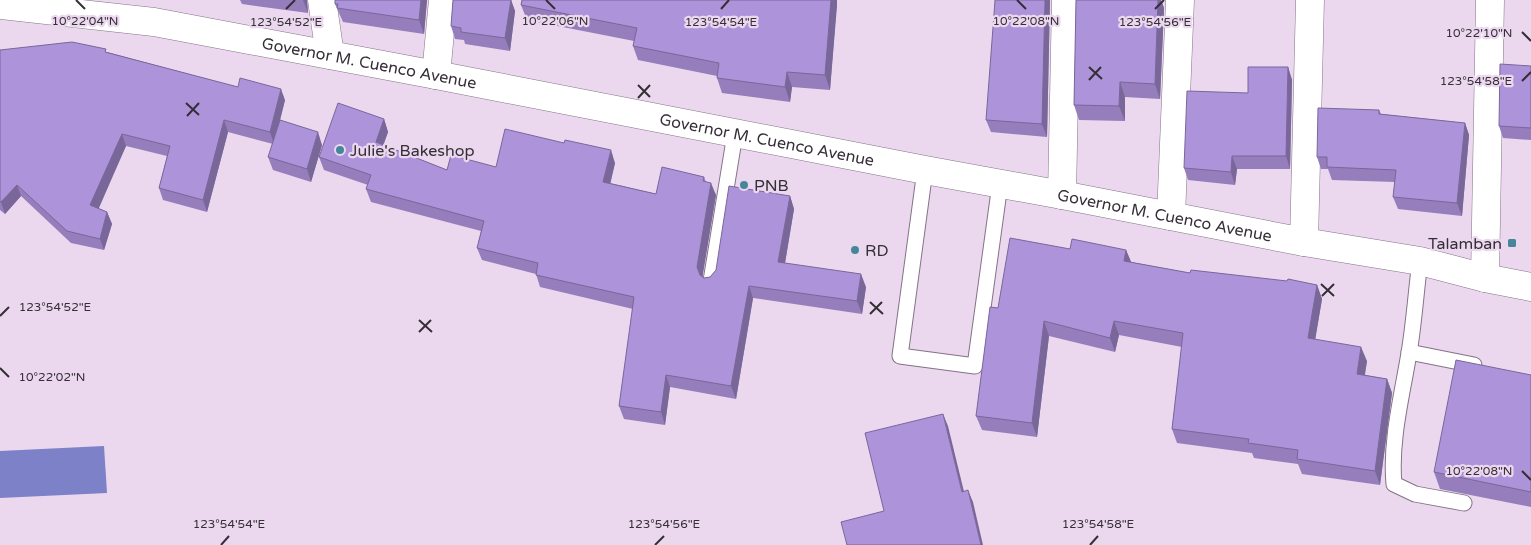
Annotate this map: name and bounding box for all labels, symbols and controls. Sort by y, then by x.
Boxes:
text: 10°22'04"N [52,14,119,28]
text: 10°22'06"N [522,14,589,28]
text: 10°22'08"N [993,14,1060,28]
text: 123°54'52"E [250,15,323,29]
text: 123°54'54"E [685,15,758,29]
text: 123°54'56"E [1119,15,1192,29]
text: 10°22'10"N [1446,26,1513,40]
street label: Governor M. Cuenco Avenue [260,33,478,94]
text: 123°54'58"E [1440,74,1513,88]
street label: Governor M. Cuenco Avenue [658,110,876,171]
place label: Julie's Bakeshop [350,141,475,161]
marker: Julie's Bakeshop [334,144,346,156]
place label: PNB [754,176,789,196]
marker: PNB [738,179,750,191]
street label: Governor M. Cuenco Avenue [1056,185,1274,247]
place label: Talamban [1428,234,1502,254]
marker: Talamban [1506,237,1518,249]
place label: RD [865,241,888,261]
marker: RD [849,244,861,256]
text: 123°54'52"E [19,300,92,314]
text: 10°22'02"N [19,370,86,384]
text: 10°22'08"N [1446,464,1513,478]
text: 123°54'54"E [193,517,266,531]
text: 123°54'56"E [628,517,701,531]
text: 123°54'58"E [1062,517,1135,531]

